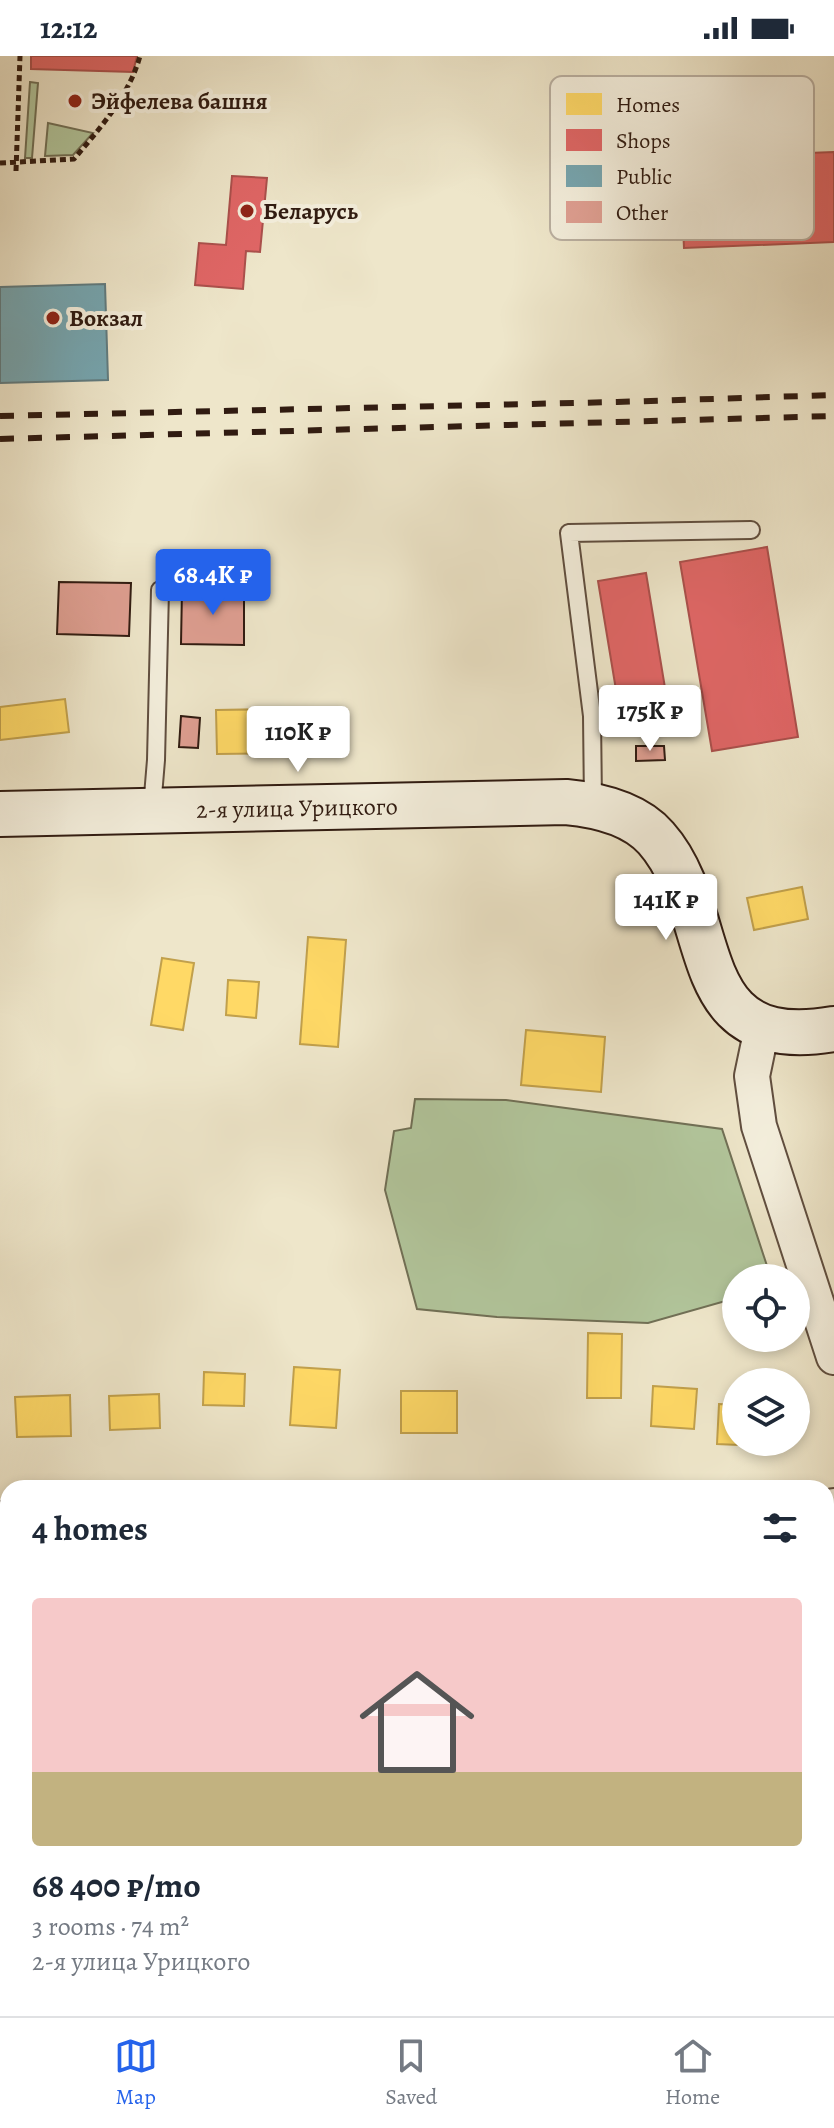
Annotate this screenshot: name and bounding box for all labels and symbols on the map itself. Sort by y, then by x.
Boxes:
legend [550,76,814,240]
place label: Эйфелева башня [91,85,268,117]
text: Homes [616,90,680,120]
marker: Эйфелева башня [66,92,84,110]
text: Shops [616,126,671,156]
text: Public [616,162,672,192]
place label: Беларусь [263,195,358,227]
text: Other [616,198,669,228]
marker: Беларусь [238,202,256,220]
place label: Вокзал [69,302,143,334]
marker: Вокзал [44,309,62,327]
pin: 68.4K ₽ [139,549,287,617]
pin: 175K ₽ [585,685,715,753]
pin: 110K ₽ [233,706,363,774]
street label: 2-я улица Урицкого [196,790,398,826]
pin: 141K ₽ [601,874,731,942]

